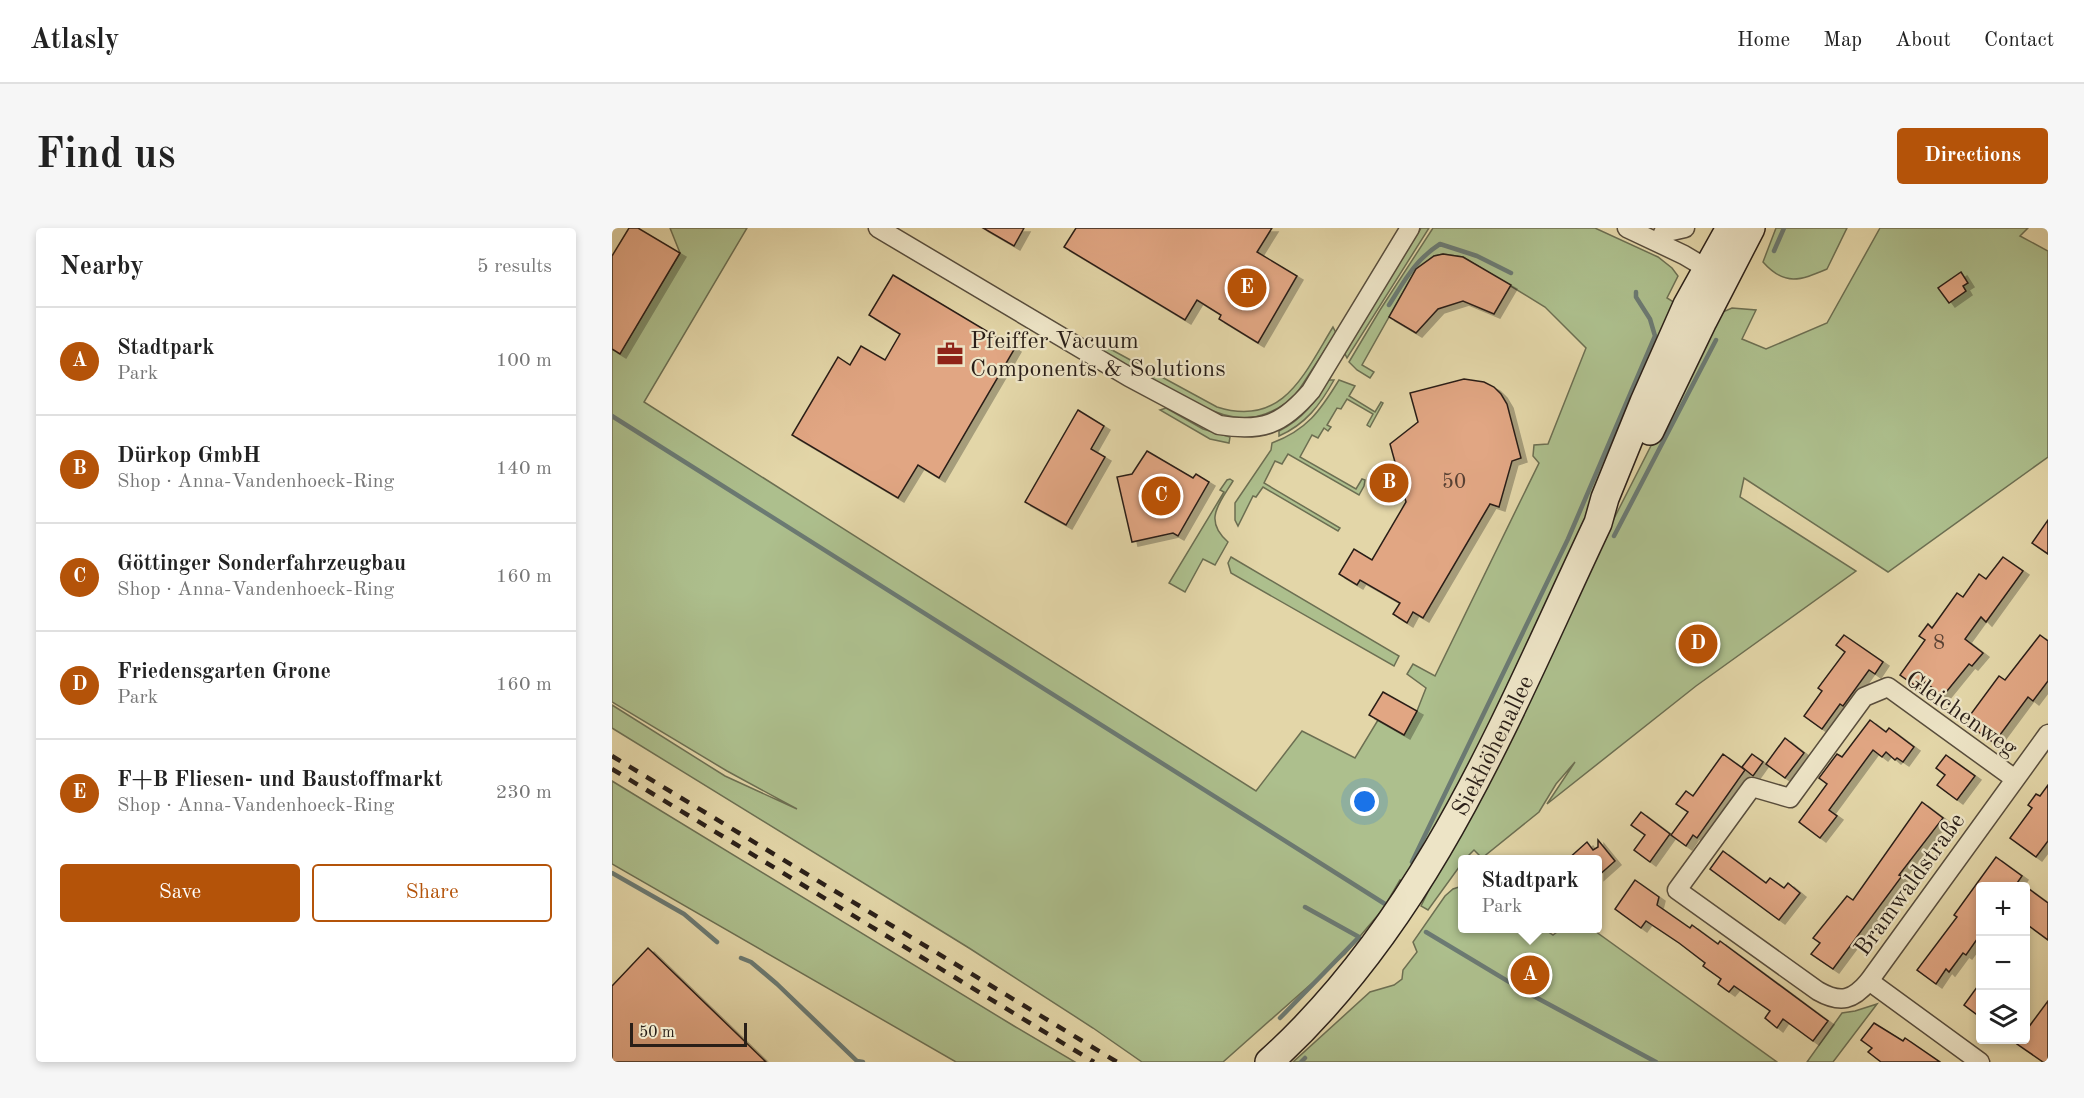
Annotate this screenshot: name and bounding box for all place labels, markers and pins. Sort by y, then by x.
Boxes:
pin: E [1228,266,1266,310]
place label: Pfeiffer Vacuum Components & Solutions [970,330,1226,382]
office icon: Pfeiffer Vacuum Components & Solutions [935,339,965,369]
pin: B [1370,460,1408,506]
pin: C [1142,474,1180,518]
pin: D [1678,622,1718,666]
pin: A [1510,952,1550,998]

